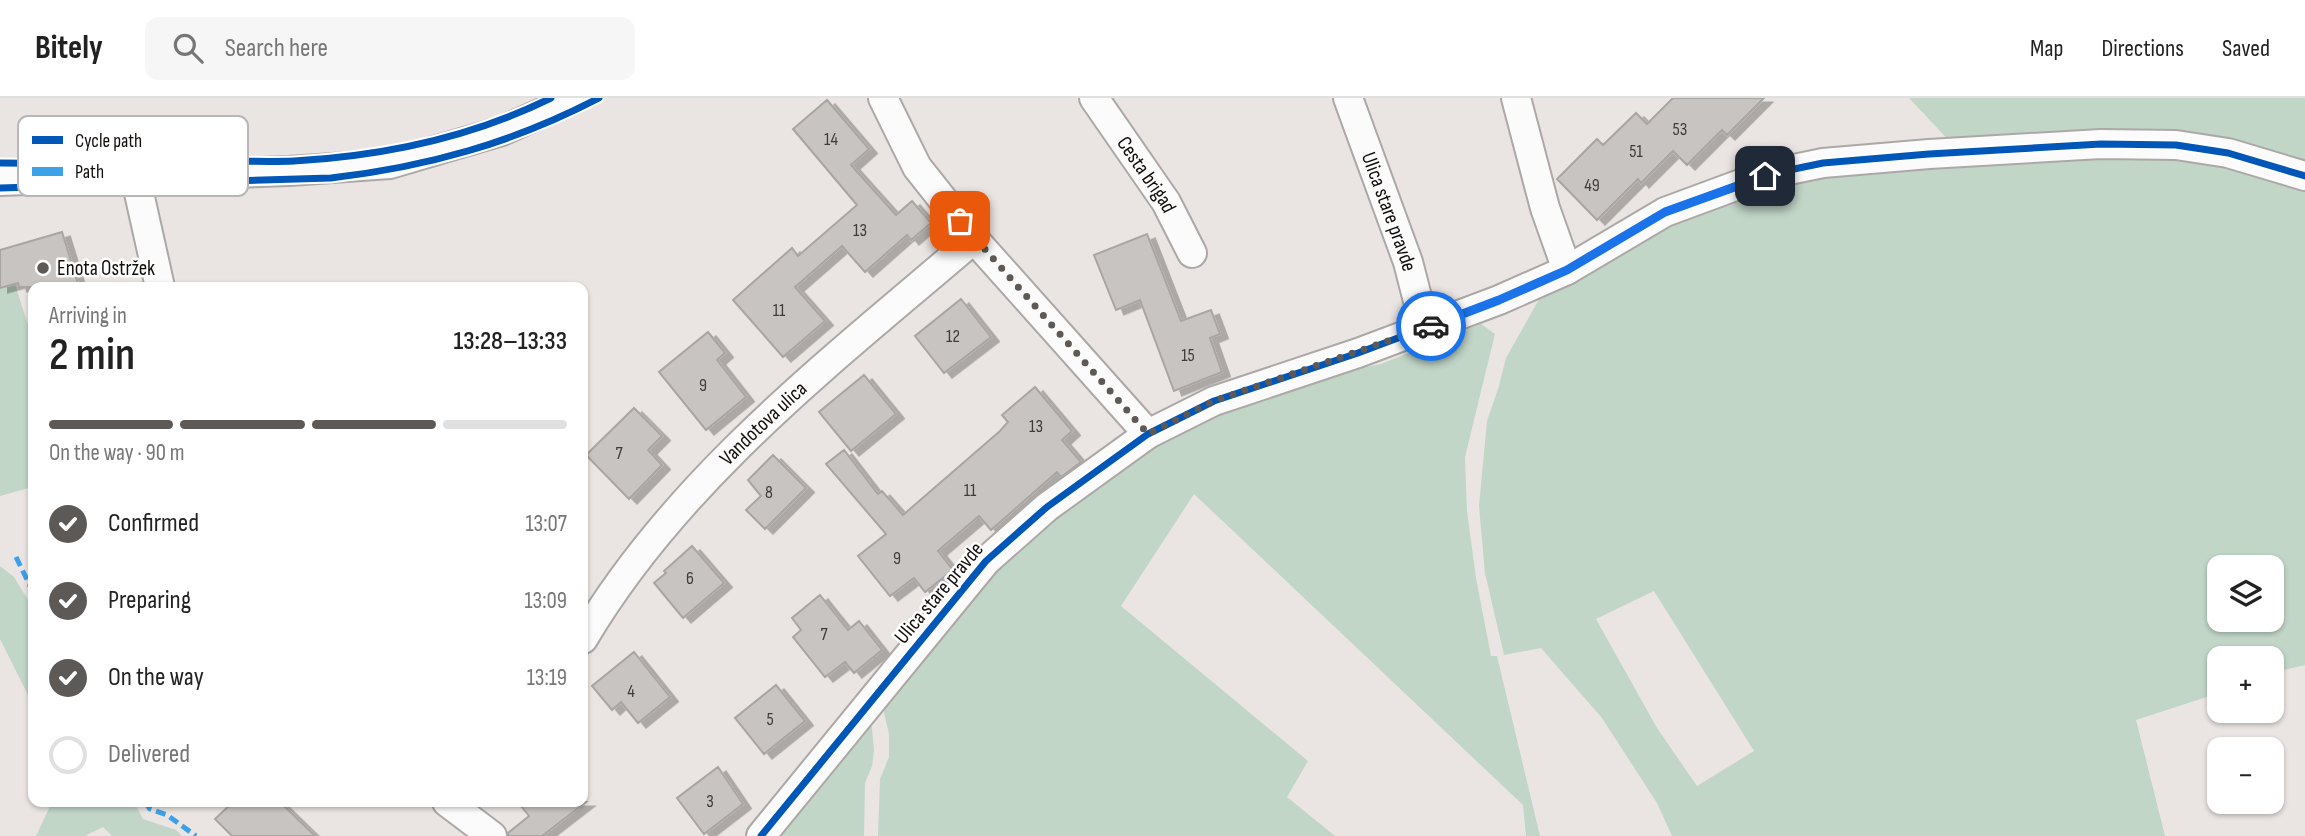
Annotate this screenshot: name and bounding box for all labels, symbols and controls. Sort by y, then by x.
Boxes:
search box [145,17,635,80]
text: Bitely [35,28,103,68]
icon: search [169,29,207,67]
text: Search here [225,33,328,64]
text: Map [2030,34,2063,63]
text: Directions [2101,34,2184,63]
text: Saved [2222,34,2270,63]
legend [18,116,248,196]
house number: 53 [1673,119,1687,140]
house number: 14 [824,129,838,150]
text: Cycle path [75,130,142,153]
street label: Cesta brigad [1112,131,1182,217]
house number: 51 [1629,141,1643,162]
pin [1735,146,1795,206]
street label: Ulica stare pravde [1356,149,1422,274]
icon: home [1746,157,1784,195]
text: Path [75,161,104,184]
house number: 49 [1584,175,1600,196]
pin [930,191,990,251]
icon: bag [941,202,979,240]
house number: 13 [853,220,867,241]
place label: Enota Ostržek [57,256,155,281]
marker: Enota Ostržek [35,260,51,276]
courier [1396,291,1466,361]
house number: 11 [773,300,786,321]
text: Arriving in [49,302,127,330]
icon: car [1412,307,1450,345]
text: 13:28–13:33 [453,326,567,357]
house number: 12 [946,326,960,347]
text: 2 min [49,328,135,383]
house number: 15 [1181,345,1195,366]
house number: 9 [699,375,707,396]
street label: Vandotova ulica [714,376,812,470]
house number: 13 [1029,416,1043,437]
text: On the way · 90 m [49,439,184,467]
house number: 7 [615,443,623,464]
house number: 11 [964,480,977,501]
house number: 8 [765,482,773,503]
icon: check [49,505,87,543]
text: Confirmed [108,508,199,539]
text: 13:07 [526,510,567,538]
street label: Ulica stare pravde [889,537,989,649]
house number: 9 [893,548,901,569]
map controls [2207,555,2284,814]
button: layers [2207,555,2284,632]
house number: 6 [686,568,694,589]
icon: check [49,582,87,620]
text: Preparing [108,585,191,616]
text: 13:09 [525,587,567,615]
house number: 7 [820,624,828,645]
button: + [2207,646,2284,723]
icon: check [49,659,87,697]
text: On the way [108,662,204,693]
text: 13:19 [527,664,567,692]
house number: 4 [627,681,635,702]
house number: 5 [766,709,774,730]
button: − [2207,737,2284,814]
text: Delivered [108,739,190,770]
house number: 3 [706,791,714,812]

